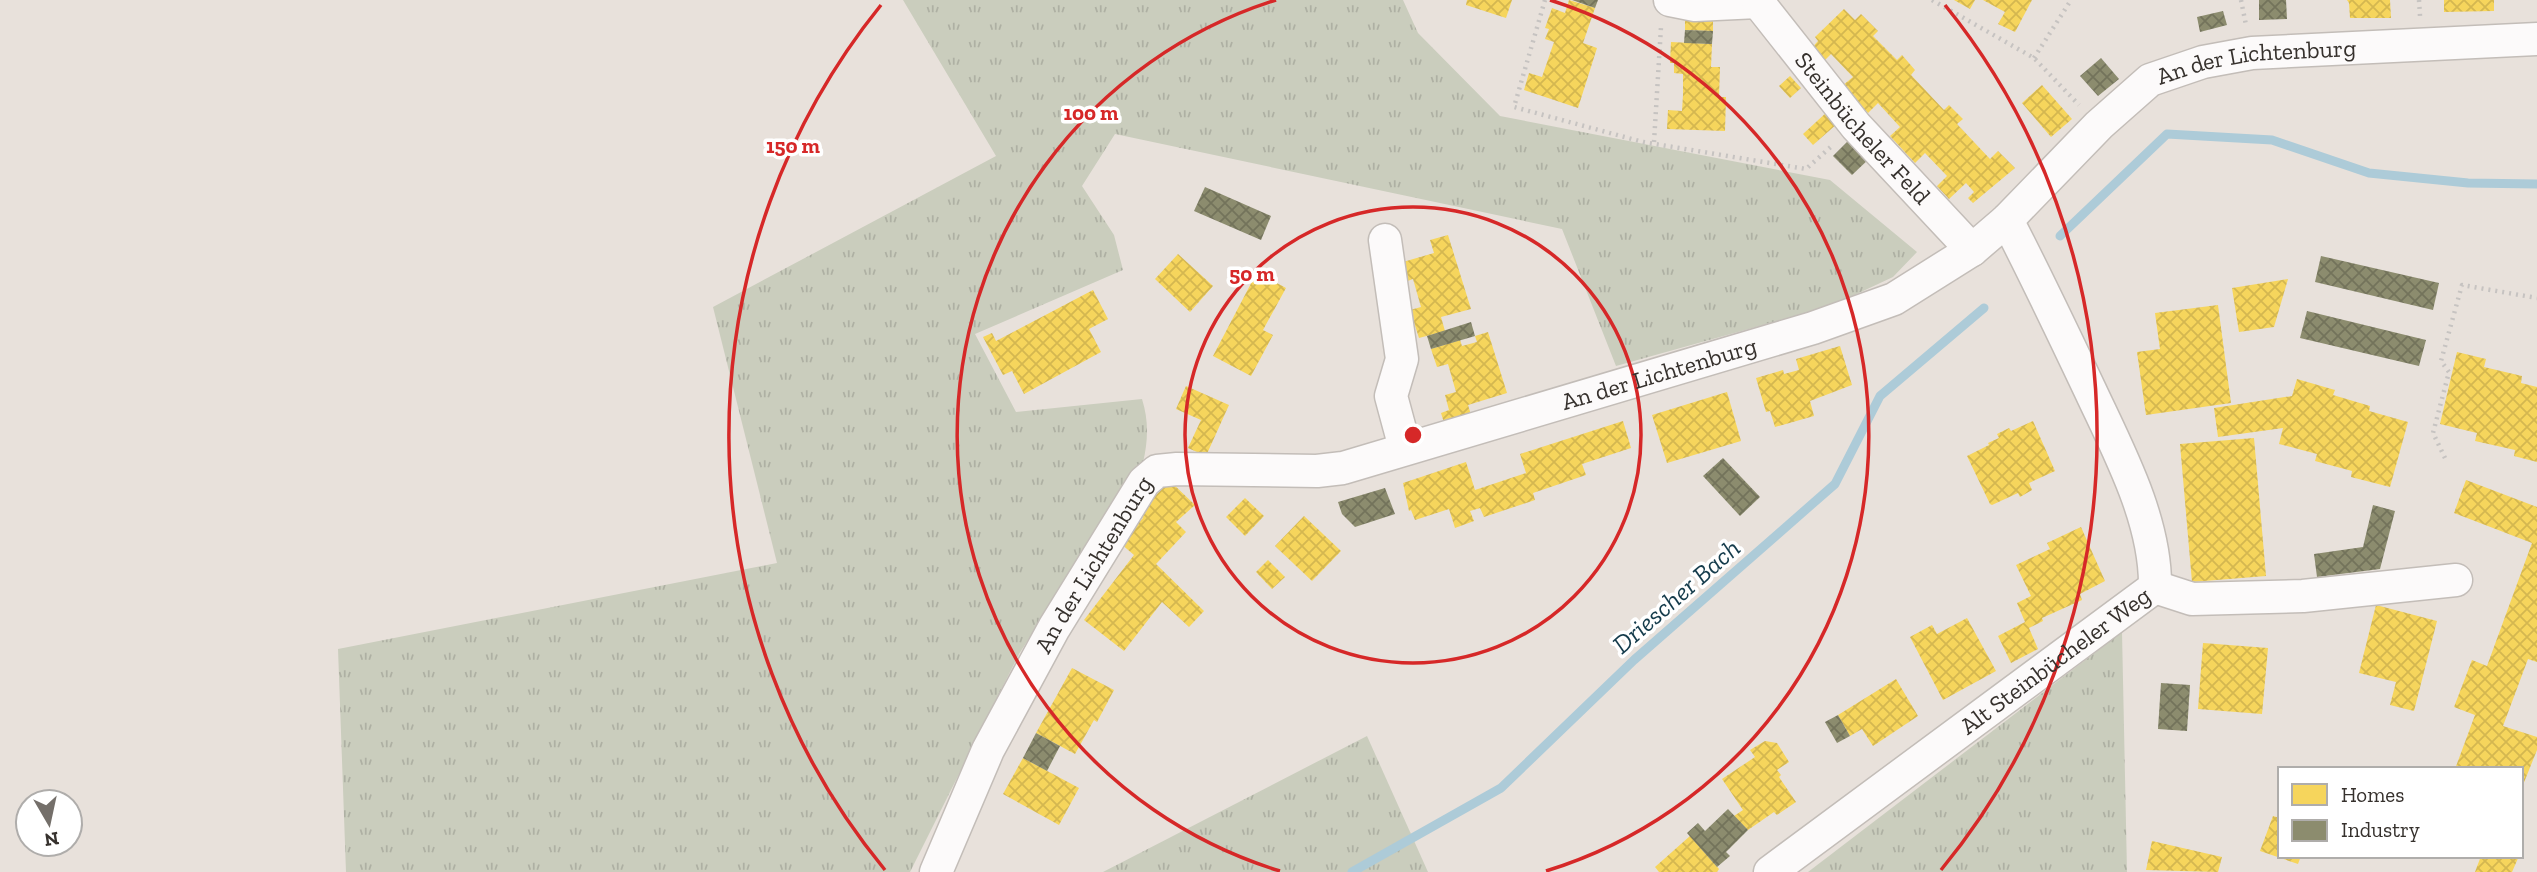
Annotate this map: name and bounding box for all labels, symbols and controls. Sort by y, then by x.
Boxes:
street label: An der Lichtenburg [2153,33,2357,91]
street label: Steinbücheler Feld [1789,46,1937,210]
text: 100 m [1064,100,1119,125]
text: 150 m [766,133,821,158]
text: 50 m [1229,261,1275,286]
street label: An der Lichtenburg [1558,331,1760,416]
centre of rings [1401,423,1425,447]
street label: An der Lichtenburg [1028,470,1158,658]
water label: Driescher Bach [1606,532,1746,660]
street label: Alt Steinbücheler Weg [1954,580,2156,740]
legend [2278,767,2523,858]
text: Homes [2341,782,2404,807]
north arrow [14,788,84,858]
text: Industry [2341,817,2420,842]
text: N [43,827,61,852]

